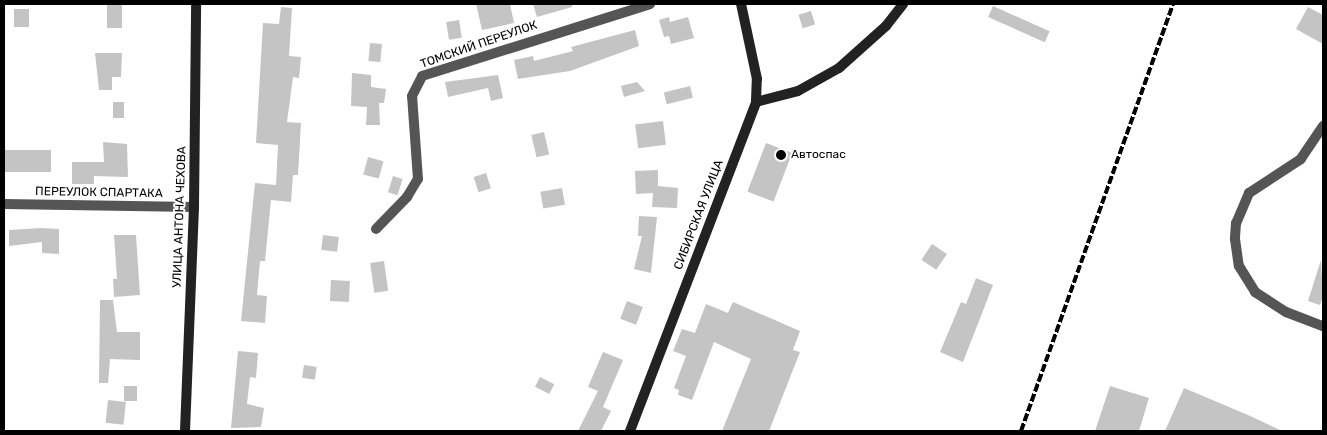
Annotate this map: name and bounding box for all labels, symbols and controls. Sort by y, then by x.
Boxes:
street label: ТОМСКИЙ ПЕРЕУЛОК [419,18,539,72]
street label: УЛИЦА АНТОНА ЧЕХОВА [170,146,190,288]
place label: Автоспас [791,148,846,162]
marker: Автоспас [775,149,787,161]
street label: СИБИРСКАЯ УЛИЦА [671,158,727,272]
street label: ПЕРЕУЛОК СПАРТАКА [35,185,163,201]

